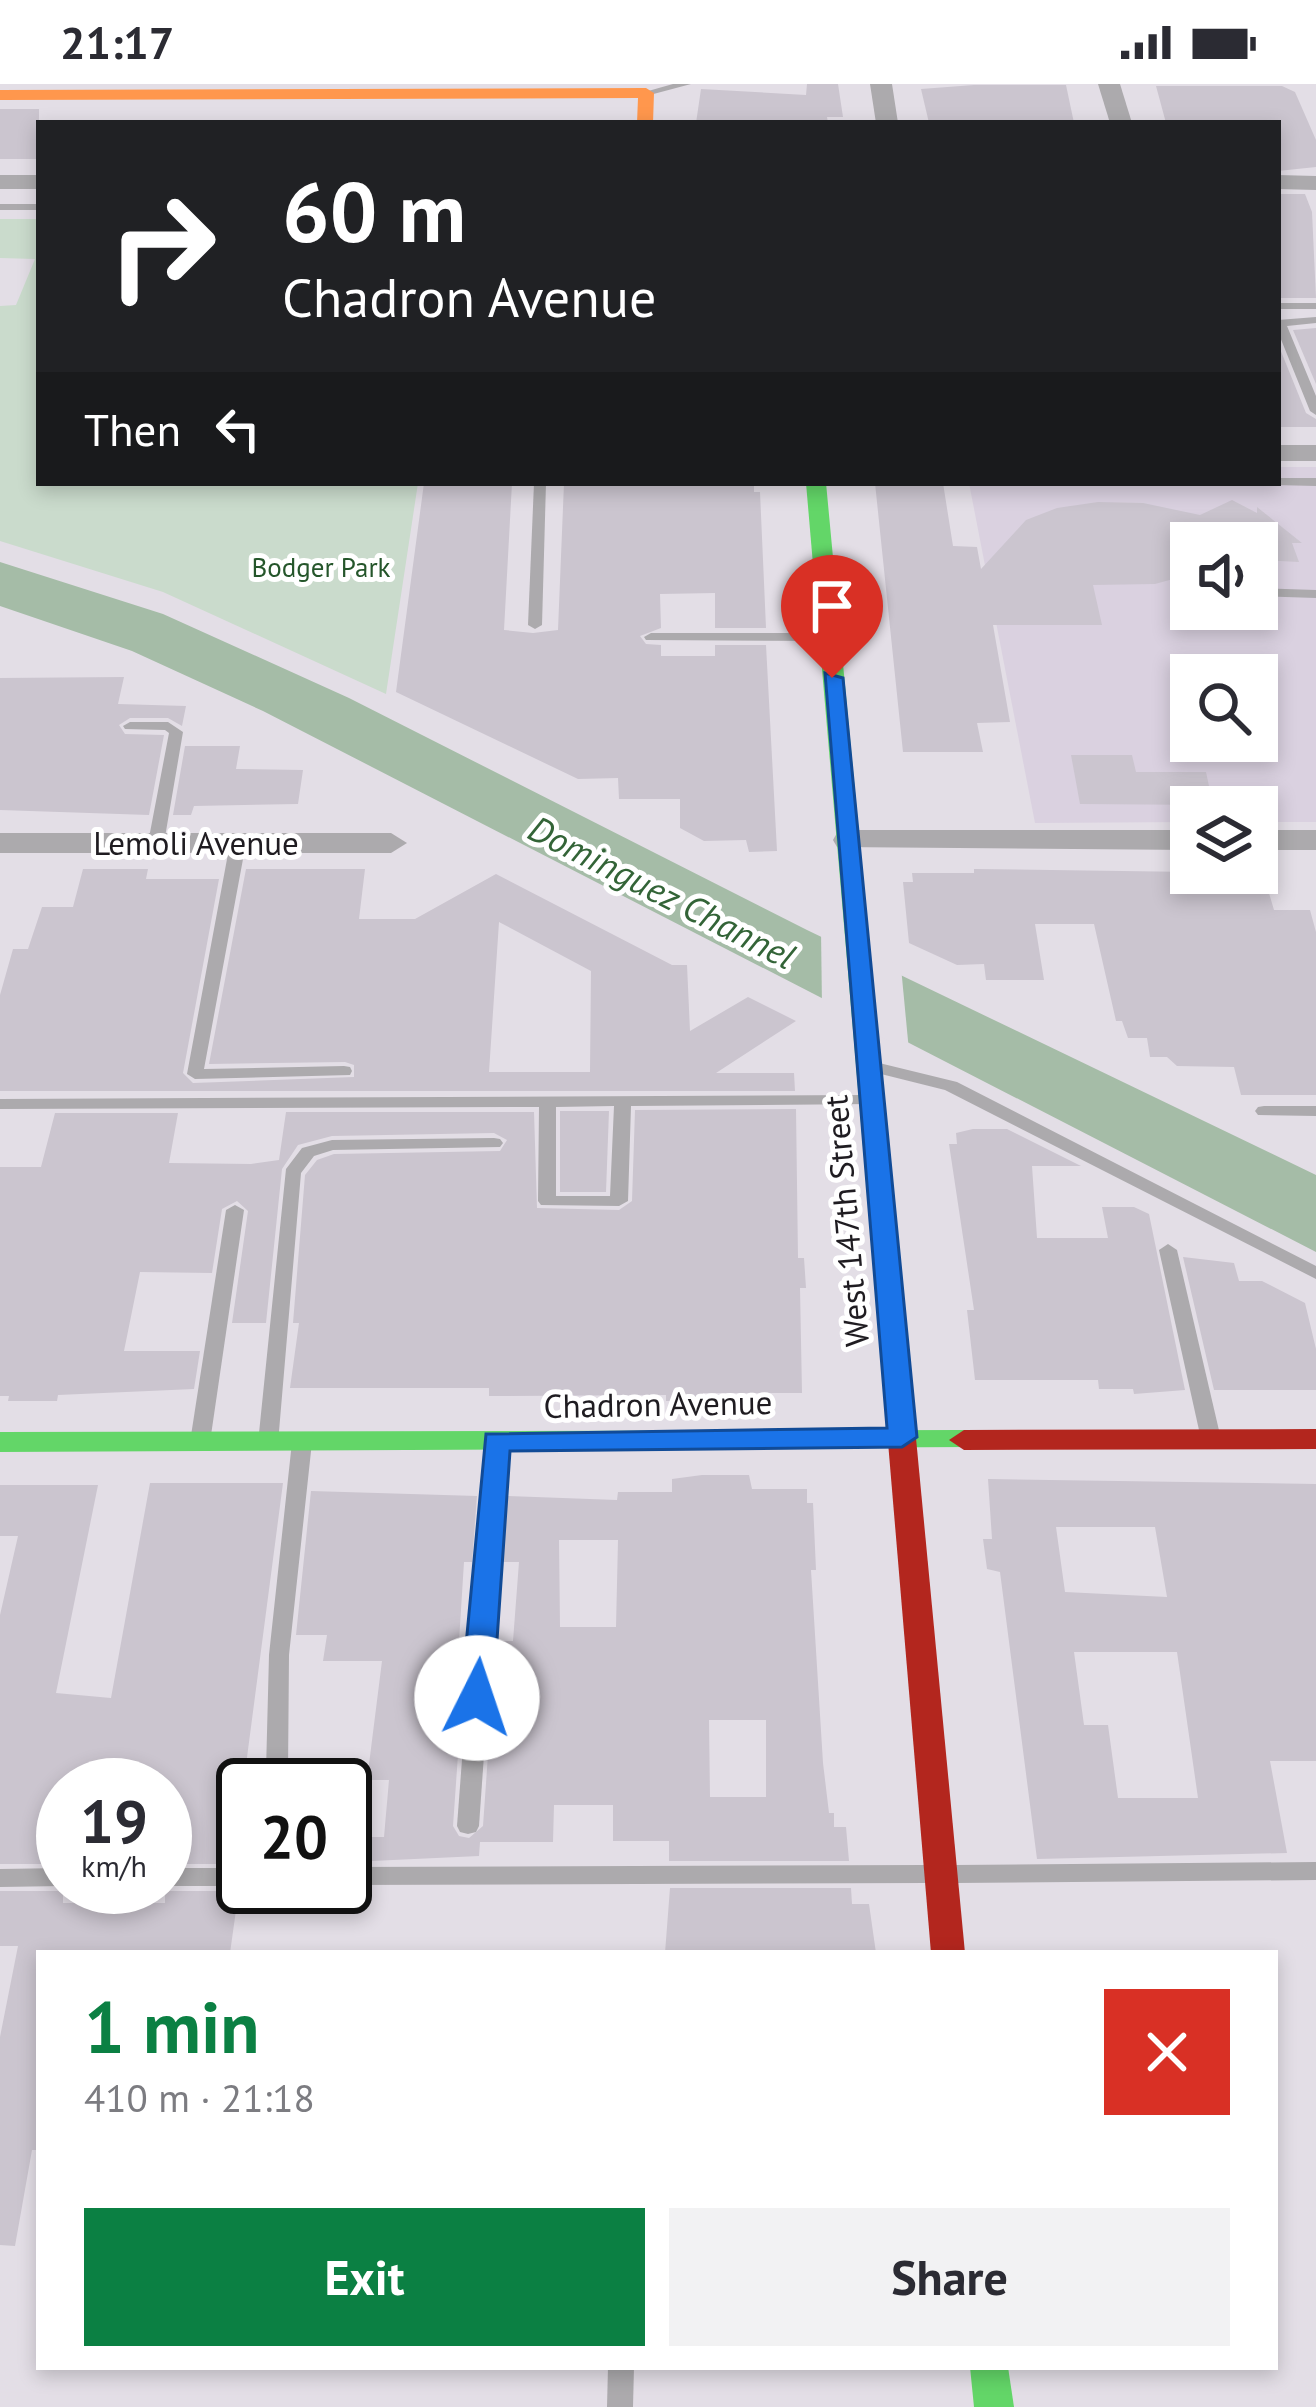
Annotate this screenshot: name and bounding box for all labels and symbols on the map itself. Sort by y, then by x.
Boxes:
park label: Bodger Park [251,550,391,584]
pin [781,555,883,678]
water label: Dominguez Channel [521,804,804,979]
street label: Lemoli Avenue [93,821,299,864]
street label: West 147th Street [813,1094,878,1348]
street label: Chadron Avenue [543,1380,773,1427]
position arrow [414,1635,540,1761]
speed limit sign: 20 [216,1758,372,1914]

